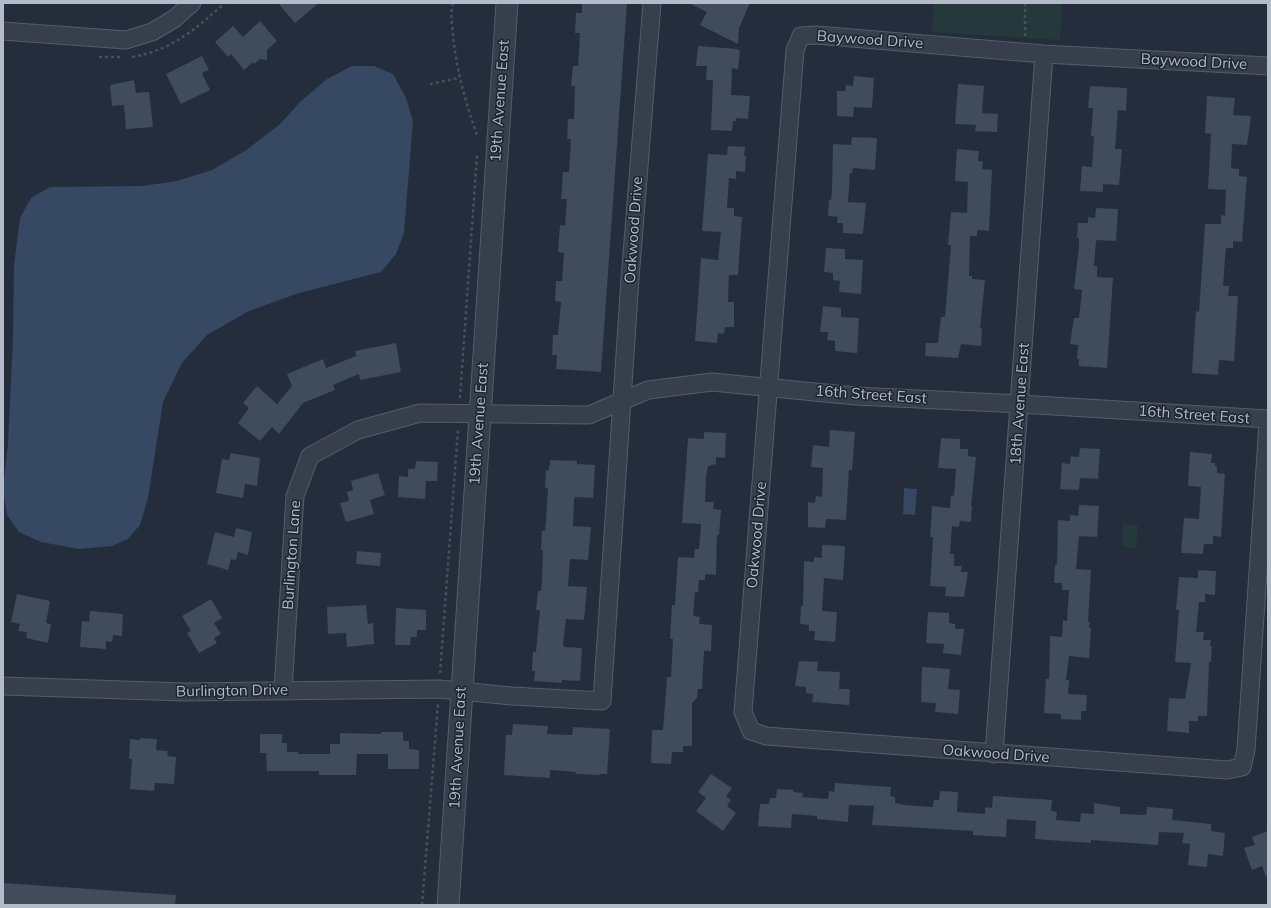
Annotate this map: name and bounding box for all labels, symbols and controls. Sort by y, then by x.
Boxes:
street label: Baywood Drive [816,27,924,53]
street label: 19th Avenue East [487,39,513,163]
street label: Baywood Drive [1140,50,1248,74]
street label: Oakwood Drive [621,176,647,284]
street label: 18th Avenue East [1007,342,1033,466]
street label: 19th Avenue East [466,362,492,486]
street label: 16th Street East [815,382,927,408]
street label: 16th Street East [1138,402,1250,428]
street label: Oakwood Drive [743,481,771,589]
street label: Burlington Lane [279,500,305,610]
street label: Burlington Drive [176,681,288,701]
street label: 19th Avenue East [446,686,470,810]
street label: Oakwood Drive [942,741,1050,767]

